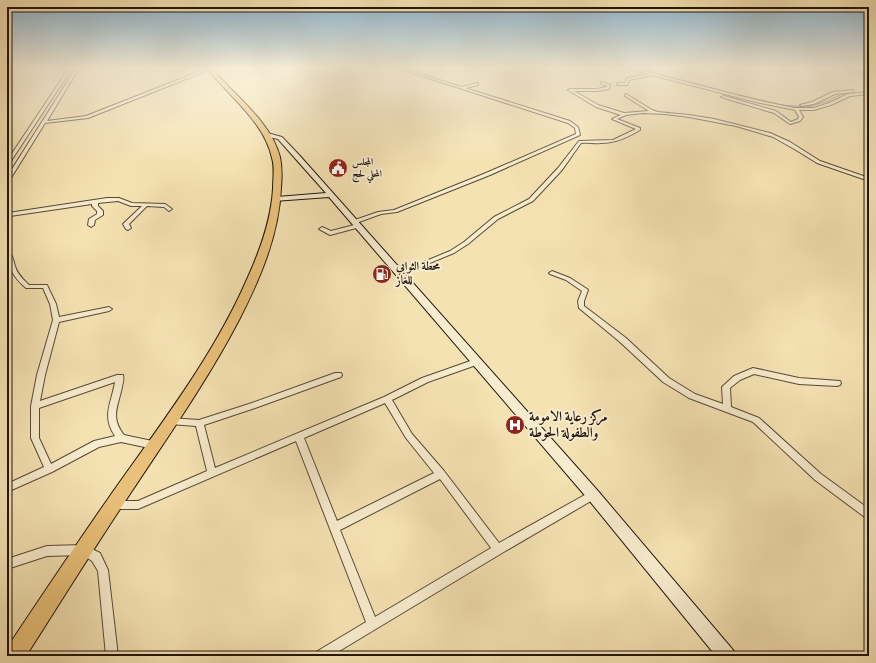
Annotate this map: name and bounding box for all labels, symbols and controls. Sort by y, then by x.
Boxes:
place label: المجلس المحلي لحج [352,155,382,184]
public building icon: المجلس المحلي لحج [327,157,349,179]
place label: محطة الثوابي للغاز [394,259,441,289]
fuel station icon: محطة الثوابي للغاز [371,263,393,285]
place label: مركز رعاية الامومة والطفولة الحوطة [529,408,608,443]
hospital icon: مركز رعاية الامومة والطفولة الحوطة [504,414,526,436]

